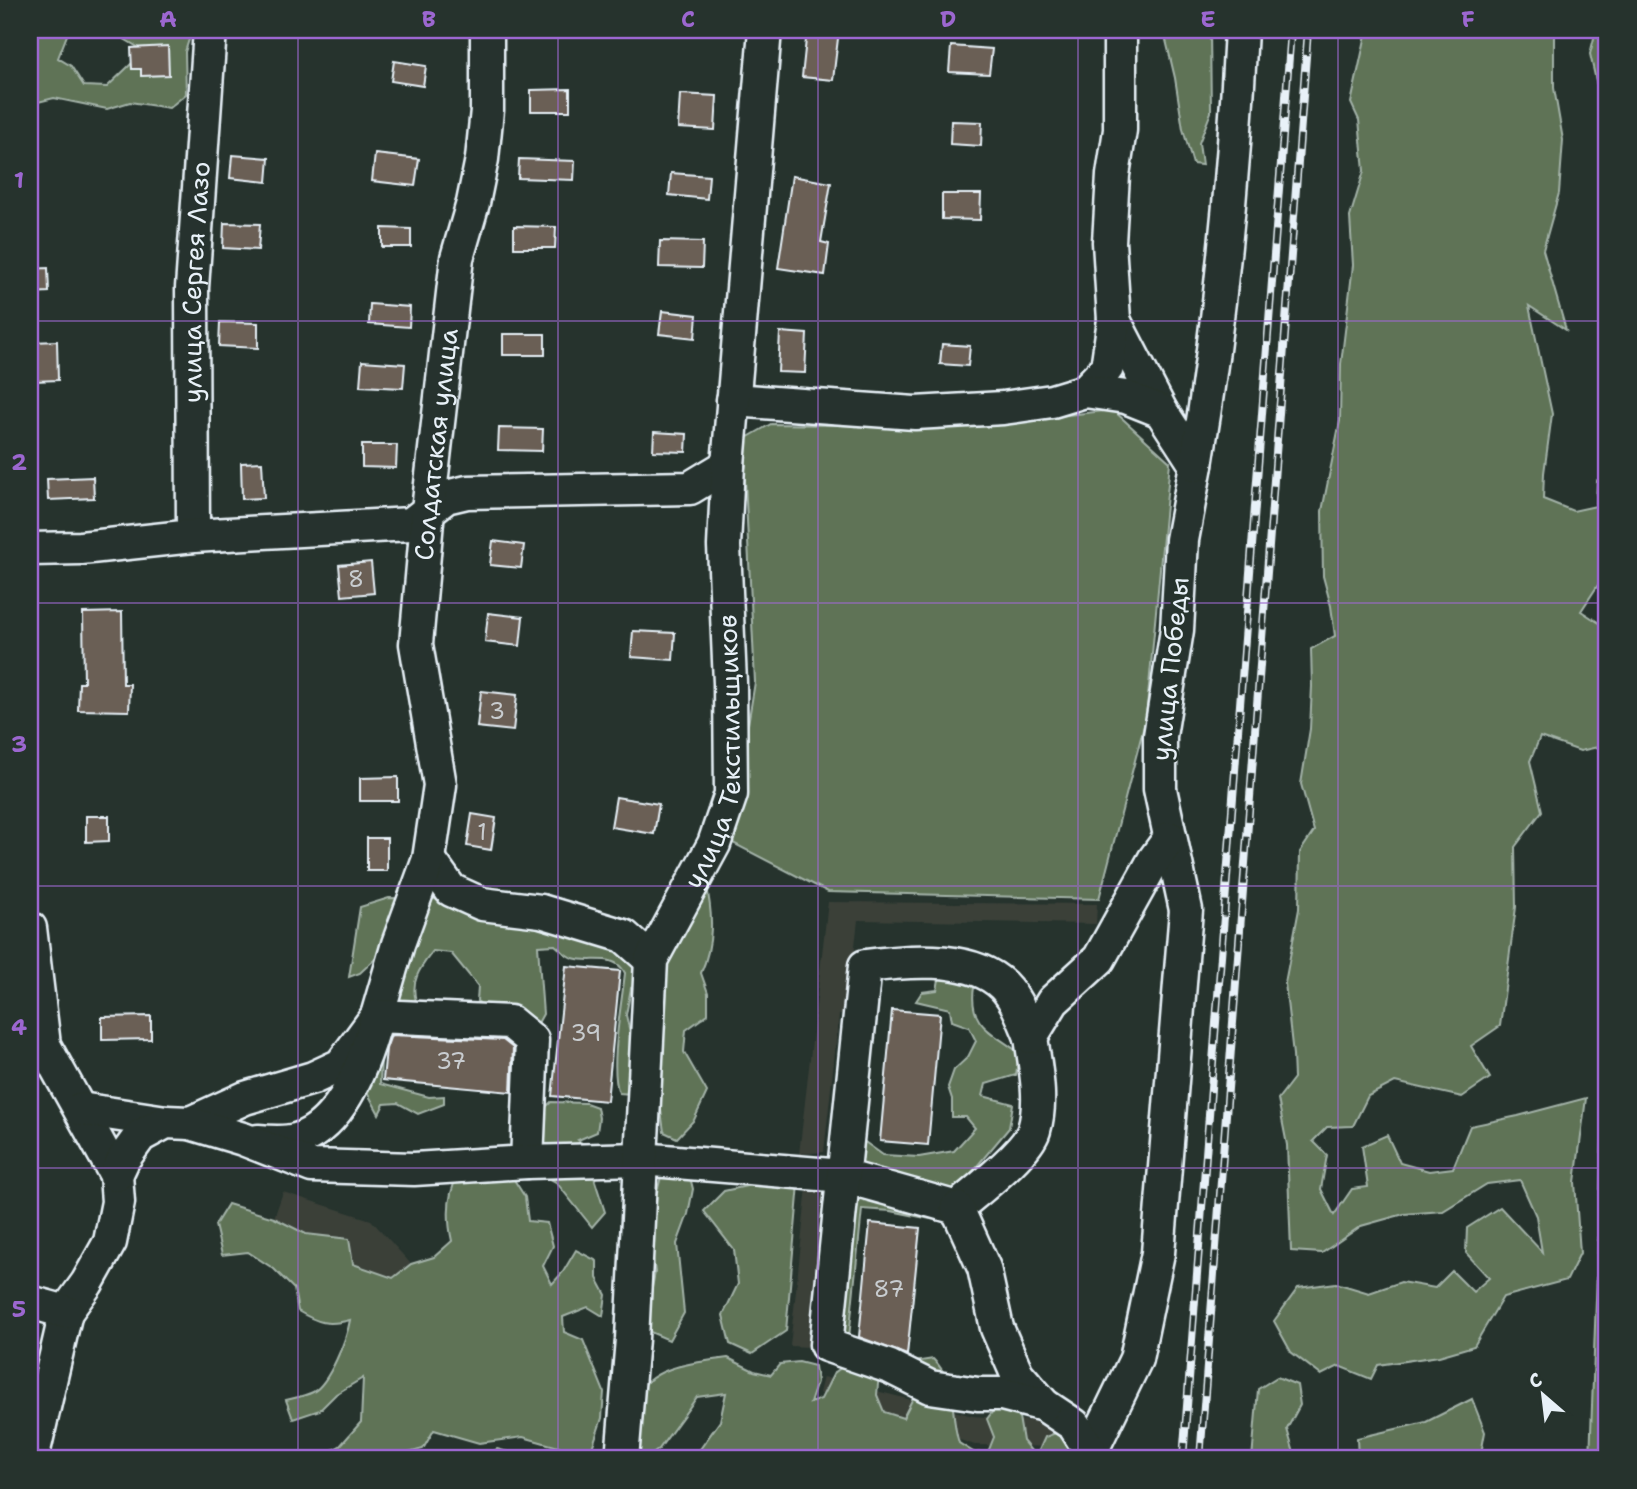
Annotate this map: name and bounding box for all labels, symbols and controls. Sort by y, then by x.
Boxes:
text: A [159,4,177,34]
text: B [422,4,436,34]
text: C [681,4,695,34]
text: D [940,4,956,34]
text: E [1200,4,1216,34]
text: F [1461,4,1475,34]
street label: улица Сергея Лазо [174,160,218,403]
text: 1 [14,165,24,195]
street label: Солдатская улица [406,326,466,562]
text: 2 [11,447,27,477]
house number: 8 [348,564,364,594]
street label: улица Победы [1142,575,1197,763]
street label: улица Текстильщиков [675,614,748,895]
house number: 3 [489,696,505,726]
text: 3 [11,729,27,759]
house number: 1 [477,817,487,847]
text: 4 [11,1012,27,1042]
house number: 39 [571,1018,601,1048]
house number: 37 [436,1046,466,1076]
house number: 87 [874,1274,904,1304]
text: 5 [12,1294,26,1324]
north arrow [1508,1360,1578,1430]
text: С [1524,1367,1546,1394]

